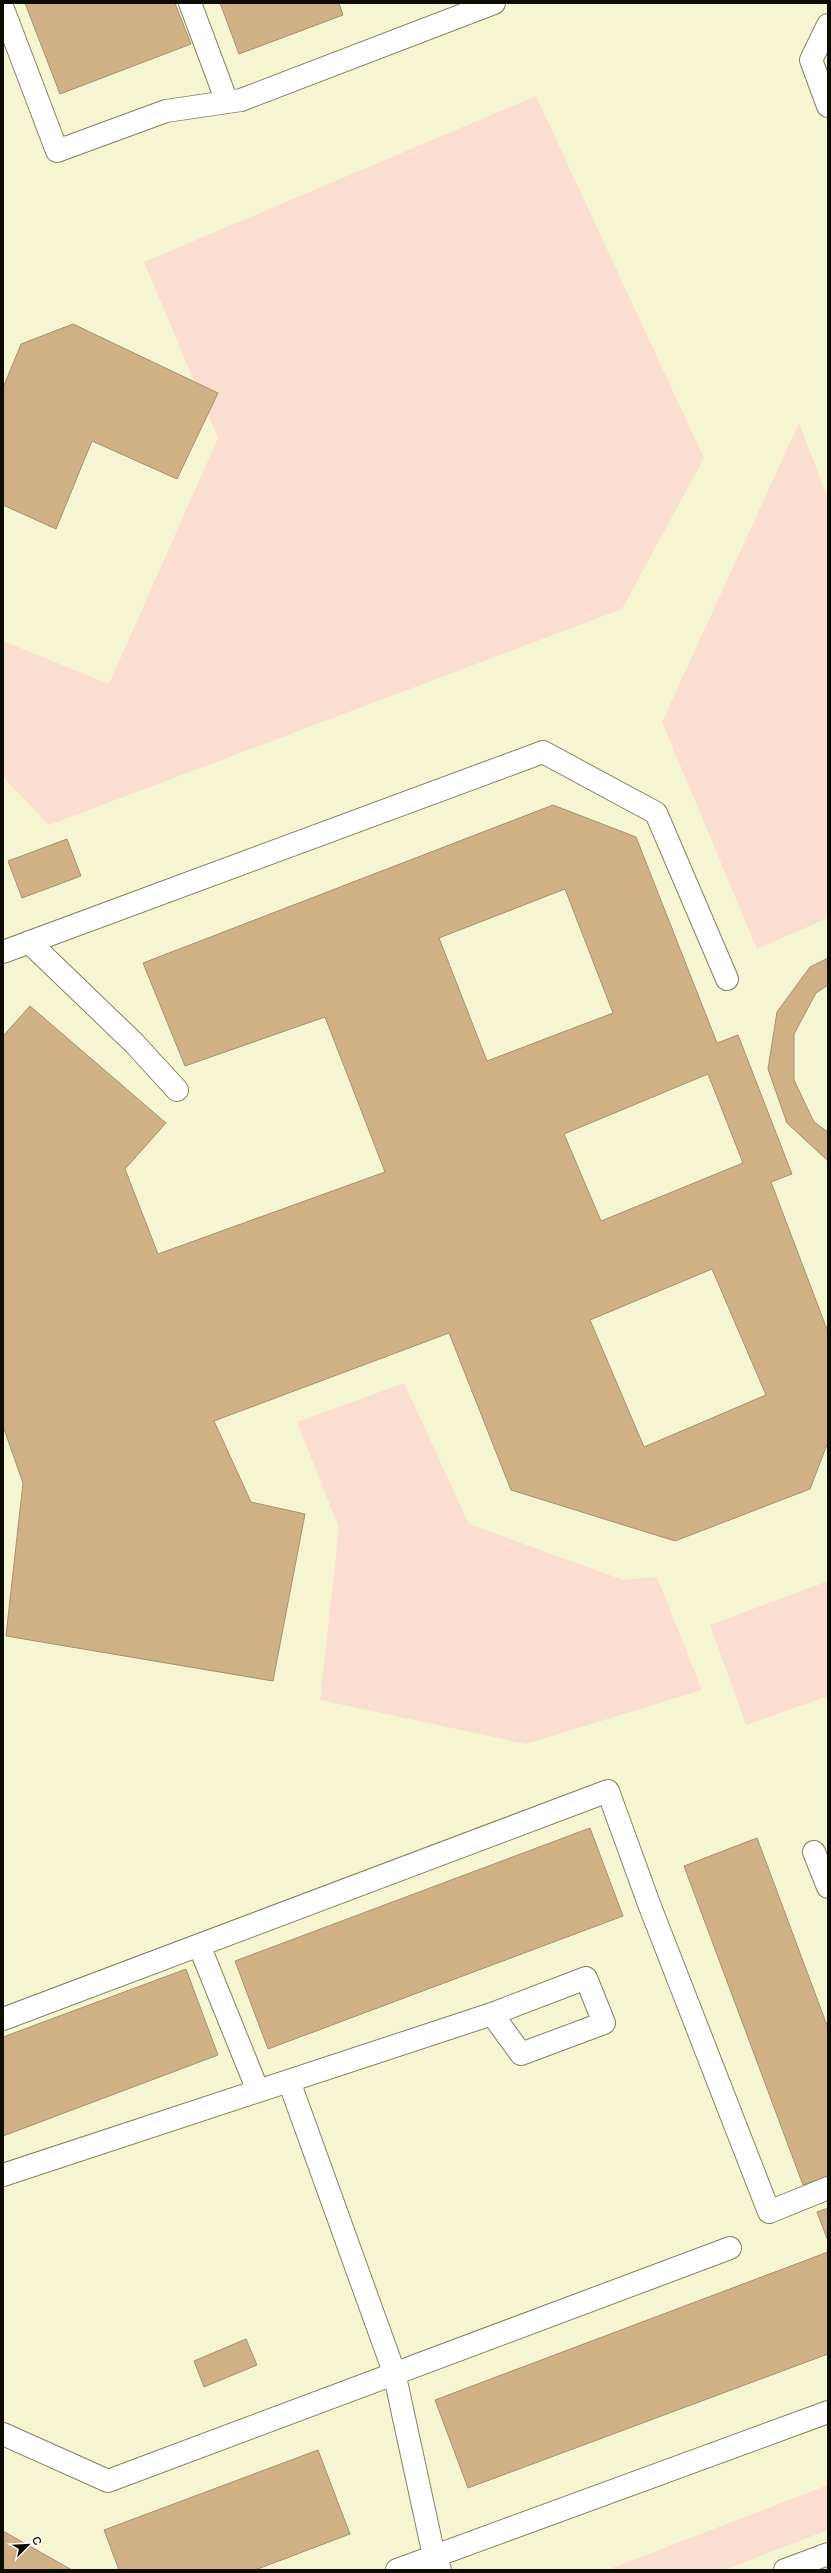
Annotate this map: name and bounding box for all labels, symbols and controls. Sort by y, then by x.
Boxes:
north arrow [8,2525,48,2565]
text: С [29,2534,46,2547]

